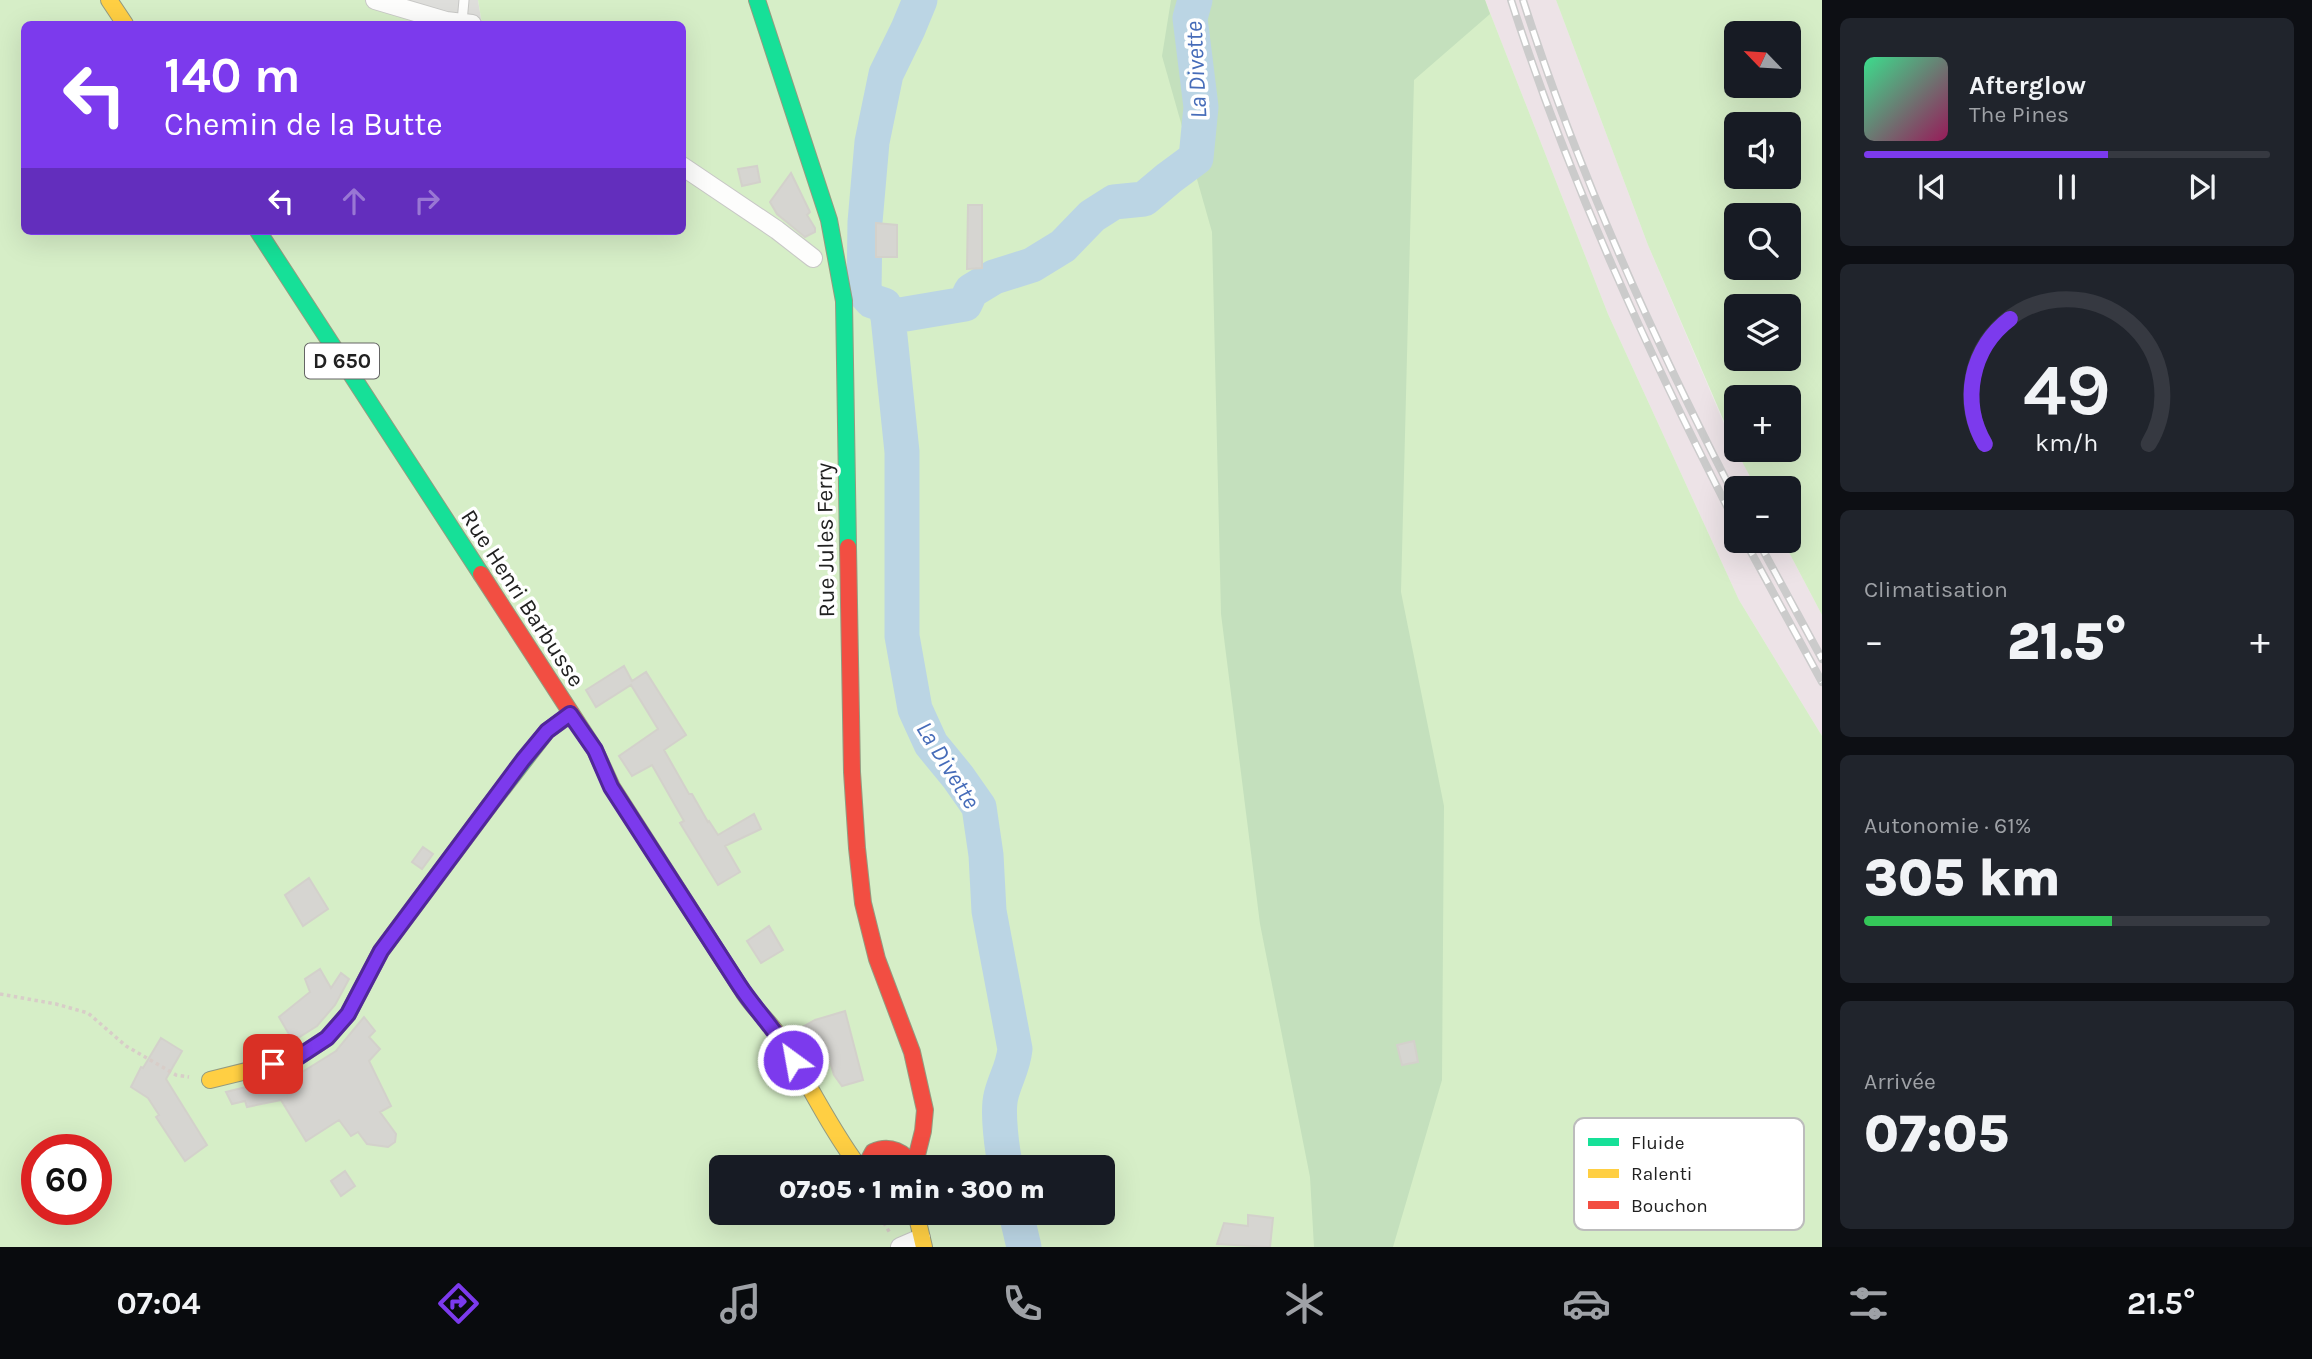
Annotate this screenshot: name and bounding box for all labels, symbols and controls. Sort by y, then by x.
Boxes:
water label: La Divette [1179,21,1213,119]
north arrow [1724,21,1801,98]
map controls [1724,21,1801,553]
text: 140 m [164,47,301,104]
icon: left [49,49,140,140]
text: Afterglow [1969,70,2086,101]
text: The Pines [1969,101,2069,128]
text: Chemin de la Butte [164,106,443,143]
button: sound [1724,112,1801,189]
icon: previous [1913,168,1951,206]
icon: pause [2048,168,2086,206]
icon: next [2183,168,2221,206]
icon: left [262,182,300,220]
icon: ahead [335,182,373,220]
icon: right [408,182,446,220]
button: search [1724,203,1801,280]
button: layers [1724,294,1801,371]
road number: D 650 [305,344,379,378]
text: 49 [2023,347,2111,432]
button: + [1724,385,1801,462]
text: km/h [2035,427,2099,456]
street label: Rue Jules Ferry [811,462,840,618]
button: − [1724,476,1801,553]
street label: Rue Henri Barbusse [455,505,590,692]
text: Climatisation [1864,576,2008,603]
text: 21.5° [2007,611,2127,672]
text: − [1864,619,1884,664]
text: + [2250,619,2270,664]
water label: La Divette [910,716,986,814]
text: Autonomie · 61% [1864,812,2031,839]
text: 305 km [1864,847,2061,908]
position arrow [756,1023,830,1097]
pin [243,1034,303,1094]
icon: arrive [254,1045,292,1083]
text: Arrivée [1864,1068,1936,1095]
text: 07:05 [1864,1103,2009,1164]
legend [1574,1118,1804,1230]
text: Fluide [1631,1132,1684,1154]
speed limit sign: 60 [21,1134,112,1225]
text: Ralenti [1631,1163,1692,1185]
text: 07:05 · 1 min · 300 m [779,1174,1045,1205]
text: Bouchon [1631,1195,1708,1217]
icon: directions [434,1279,483,1328]
icon: music [716,1279,765,1328]
icon: phone [998,1279,1047,1328]
icon: climate [1280,1279,1329,1328]
icon: car [1562,1279,1611,1328]
icon: filters [1844,1279,1893,1328]
text: 07:04 [117,1285,201,1322]
text: 21.5° [2127,1285,2195,1322]

